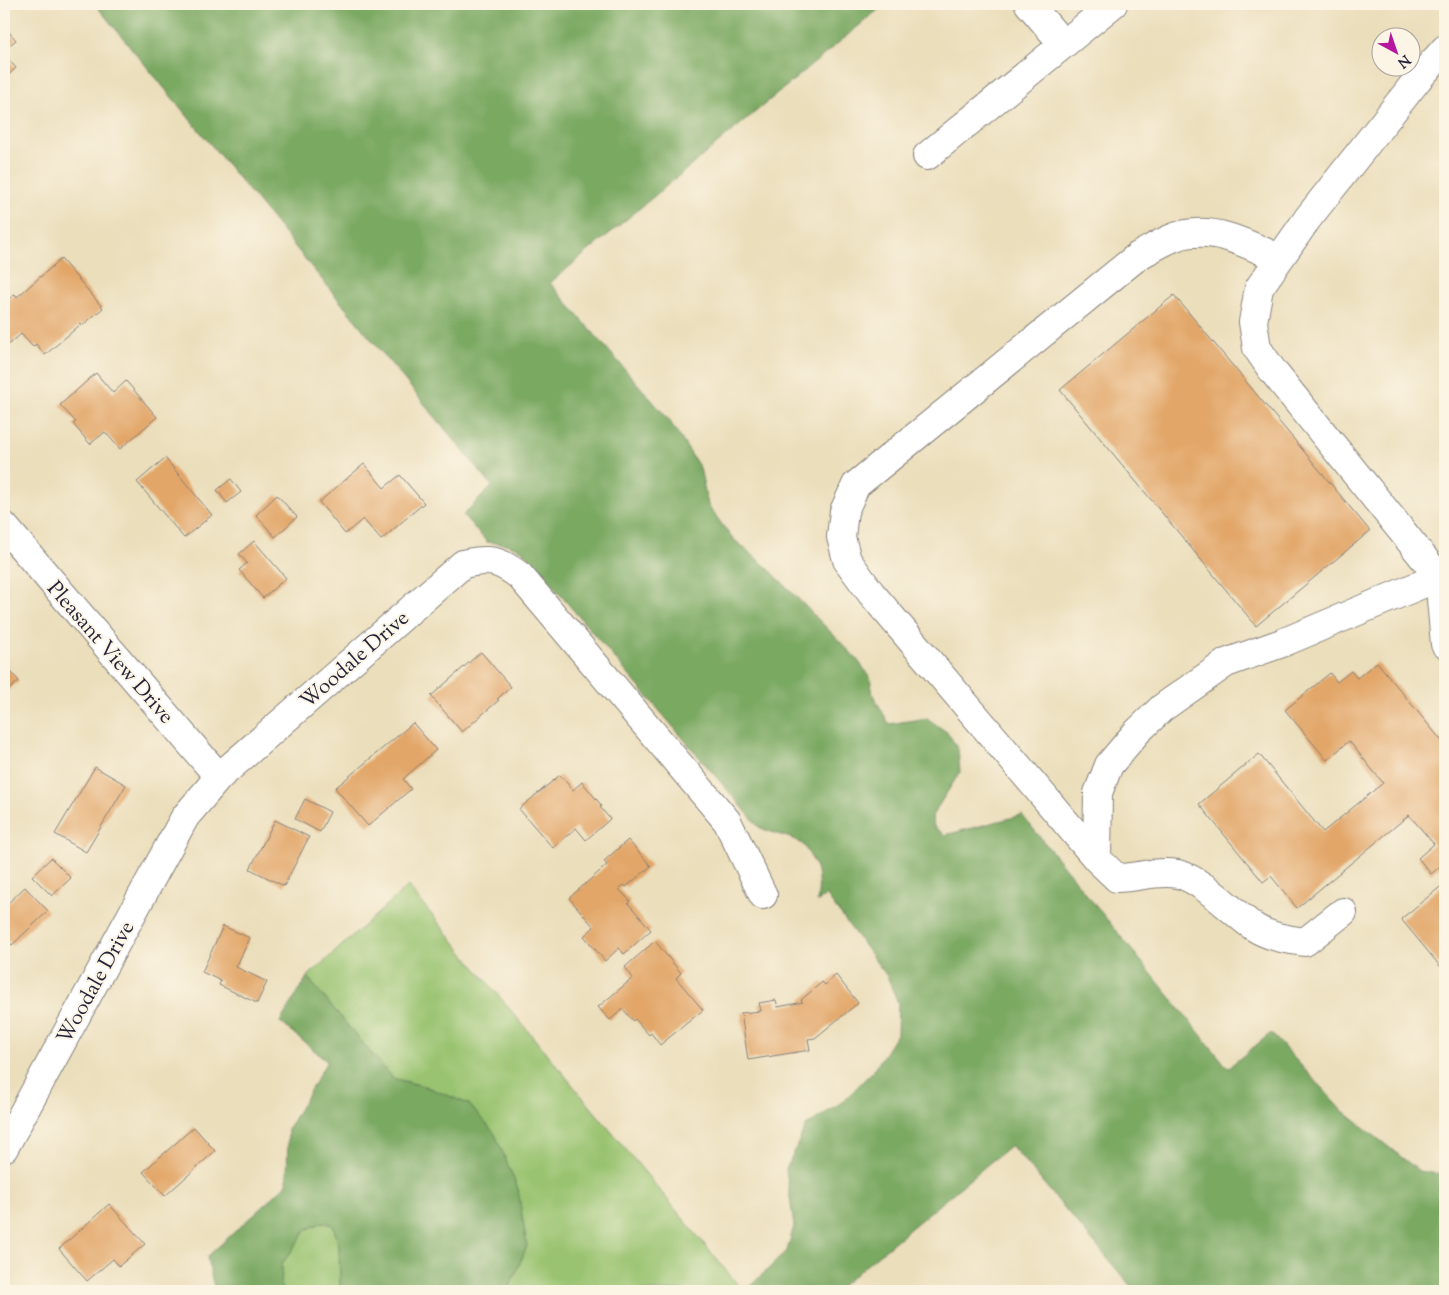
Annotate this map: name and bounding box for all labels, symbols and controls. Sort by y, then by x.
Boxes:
north arrow [1372,28,1422,78]
text: N [1392,49,1414,72]
street label: Pleasant View Drive [39,575,180,731]
street label: Woodale Drive [294,604,417,717]
street label: Woodale Drive [51,916,143,1050]

